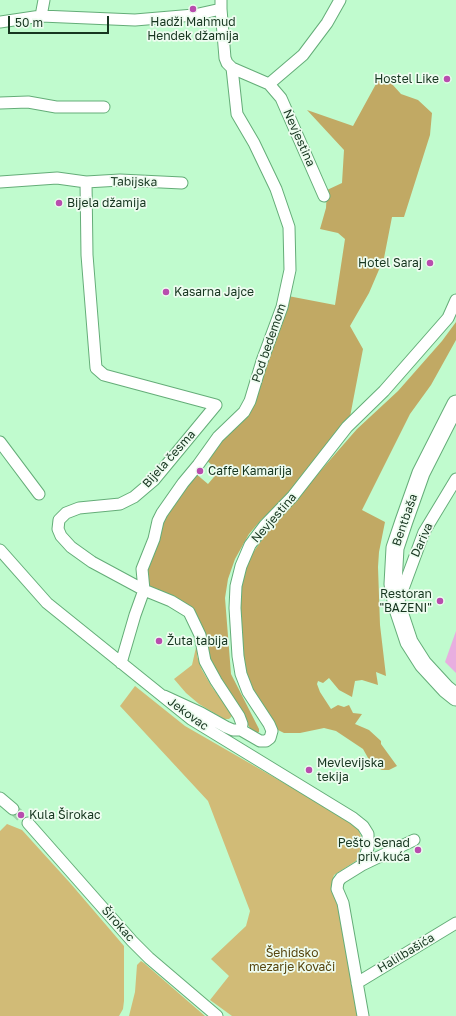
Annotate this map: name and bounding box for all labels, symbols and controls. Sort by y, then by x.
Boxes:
marker: Hadži Mahmud Hendek džamija [188,4,198,14]
scale bar [10,8,111,34]
text: 50 m [15,15,43,30]
place label: Hadži Mahmud Hendek džamija [147,15,239,43]
place label: Hostel Like [374,72,439,86]
marker: Hostel Like [442,74,452,84]
street label: Nevjestina [280,107,318,169]
street label: Tabijska [111,174,157,190]
place label: Bijela džamija [67,196,146,210]
marker: Bijela džamija [54,198,64,208]
place label: Hotel Saraj [358,256,422,270]
marker: Hotel Saraj [425,258,435,268]
place label: Kasarna Jajce [174,285,254,299]
marker: Kasarna Jajce [161,287,171,297]
street label: Pod bedemom [249,302,289,384]
street label: Bijela česma [139,427,199,491]
place label: Caffe Kamarija [208,464,292,478]
marker: Caffe Kamarija [195,466,205,476]
street label: Nevjestina [248,490,300,546]
street label: Bentbaša [389,492,421,548]
street label: Dariva [408,521,436,559]
place label: Restoran "BAZENI" [379,587,432,615]
marker: Restoran "BAZENI" [435,596,445,606]
place label: Žuta tabija [167,634,228,648]
marker: Žuta tabija [154,636,164,646]
street label: Jekovac [165,694,211,734]
place label: Mevlevijska tekija [317,756,384,784]
marker: Mevlevijska tekija [304,765,314,775]
place label: Kula Širokac [29,808,101,822]
marker: Kula Širokac [16,810,26,820]
place label: Pešto Senad priv.kuća [338,836,410,864]
marker: Pešto Senad priv.kuća [413,845,423,855]
street label: Širokac [98,903,138,945]
street label: Halilbašića [375,930,437,976]
park label: Šehidsko mezarje Kovači [249,946,335,974]

